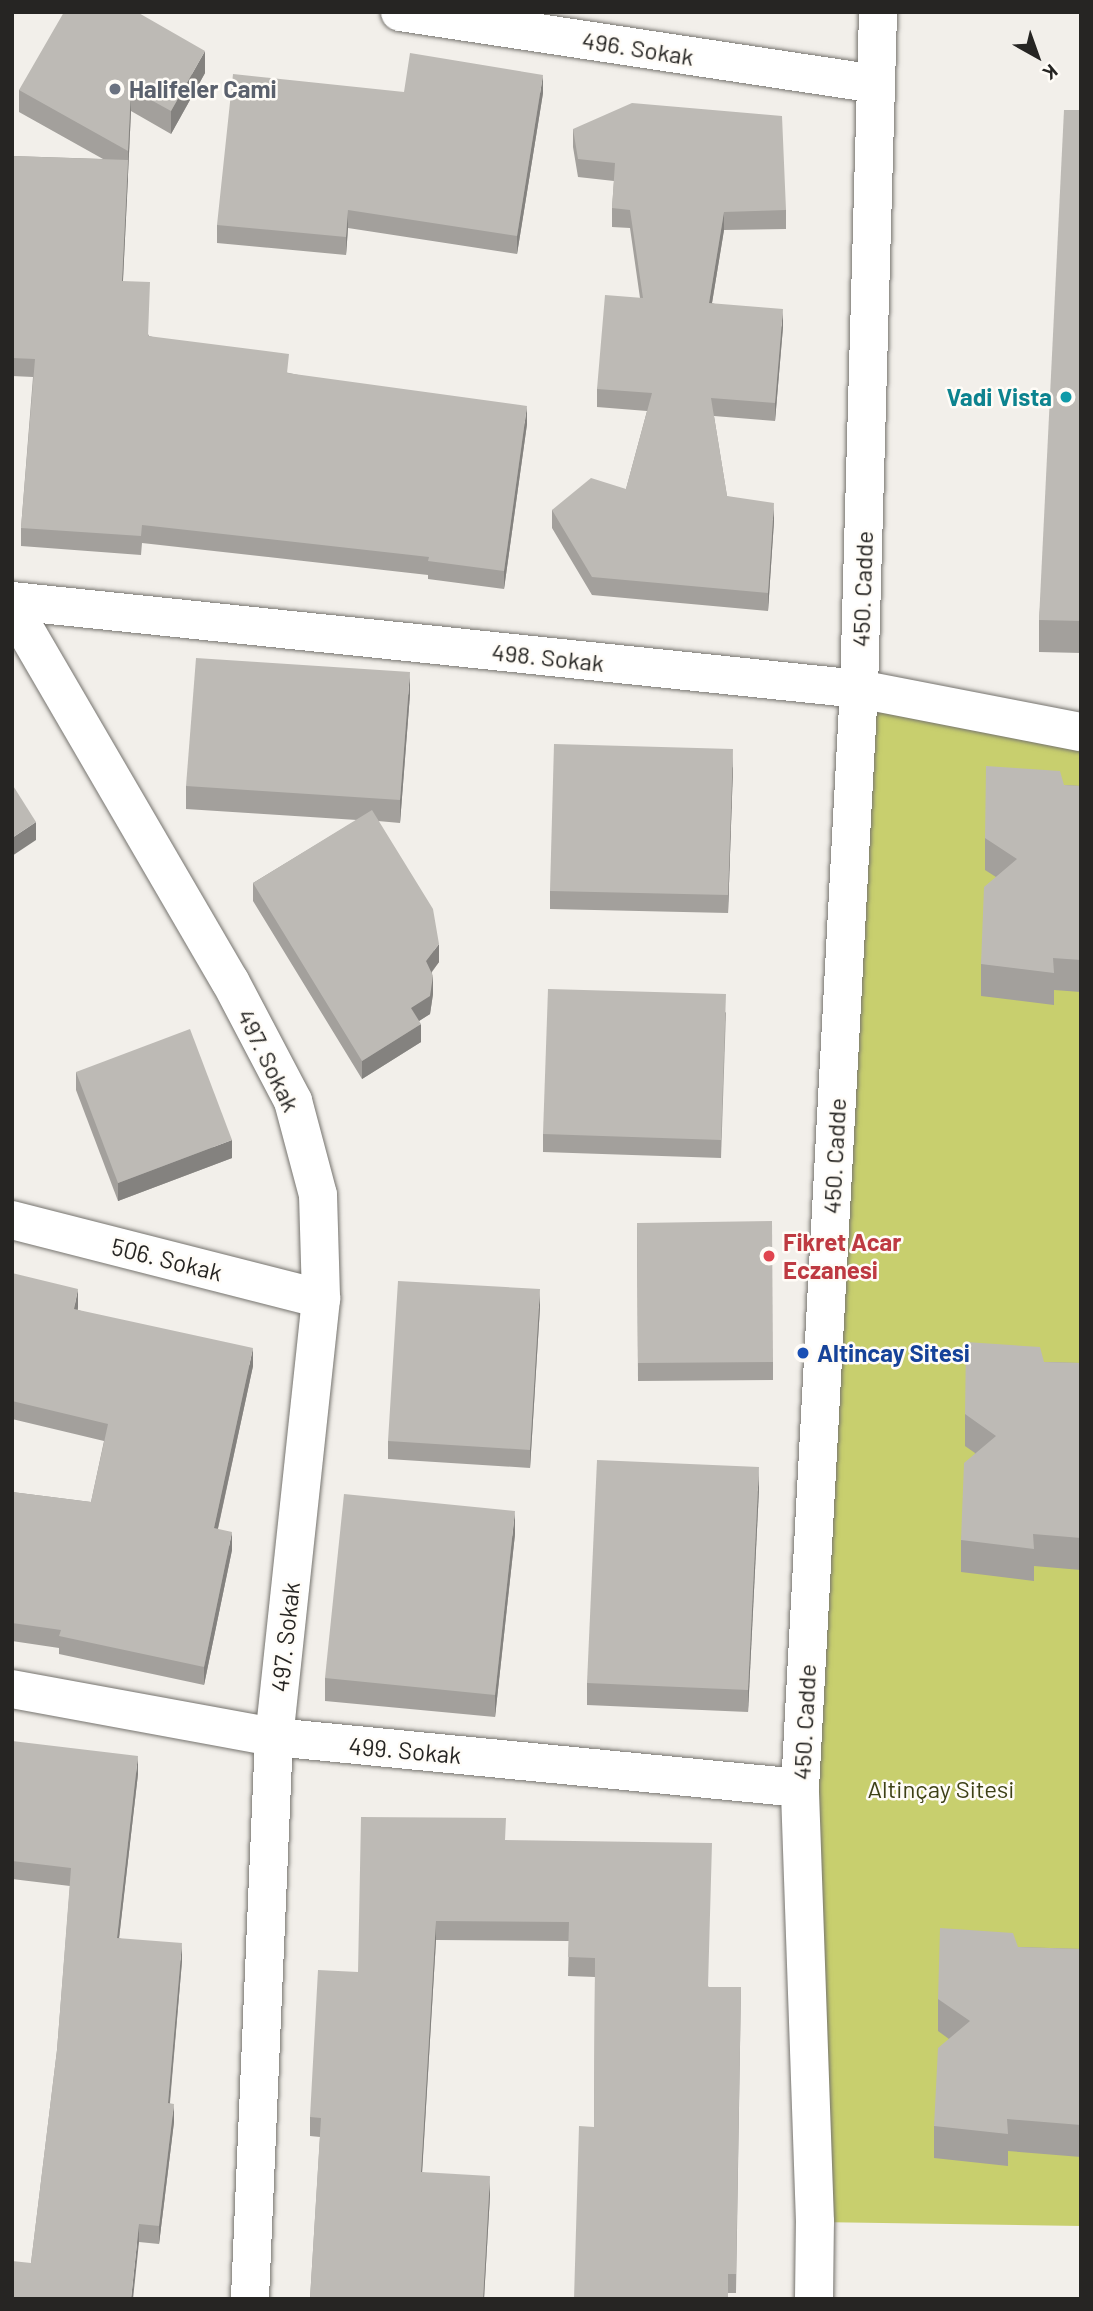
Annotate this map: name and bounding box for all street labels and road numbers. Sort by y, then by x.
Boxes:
street label: 496. Sokak [580,25,696,71]
street label: 450. Cadde [846,530,878,648]
street label: 498. Sokak [490,637,606,677]
street label: 497. Sokak [232,1004,306,1116]
street label: 450. Cadde [817,1097,851,1215]
street label: 506. Sokak [109,1231,225,1287]
street label: 497. Sokak [265,1580,305,1694]
street label: 450. Cadde [787,1663,821,1781]
street label: 499. Sokak [348,1731,462,1769]

